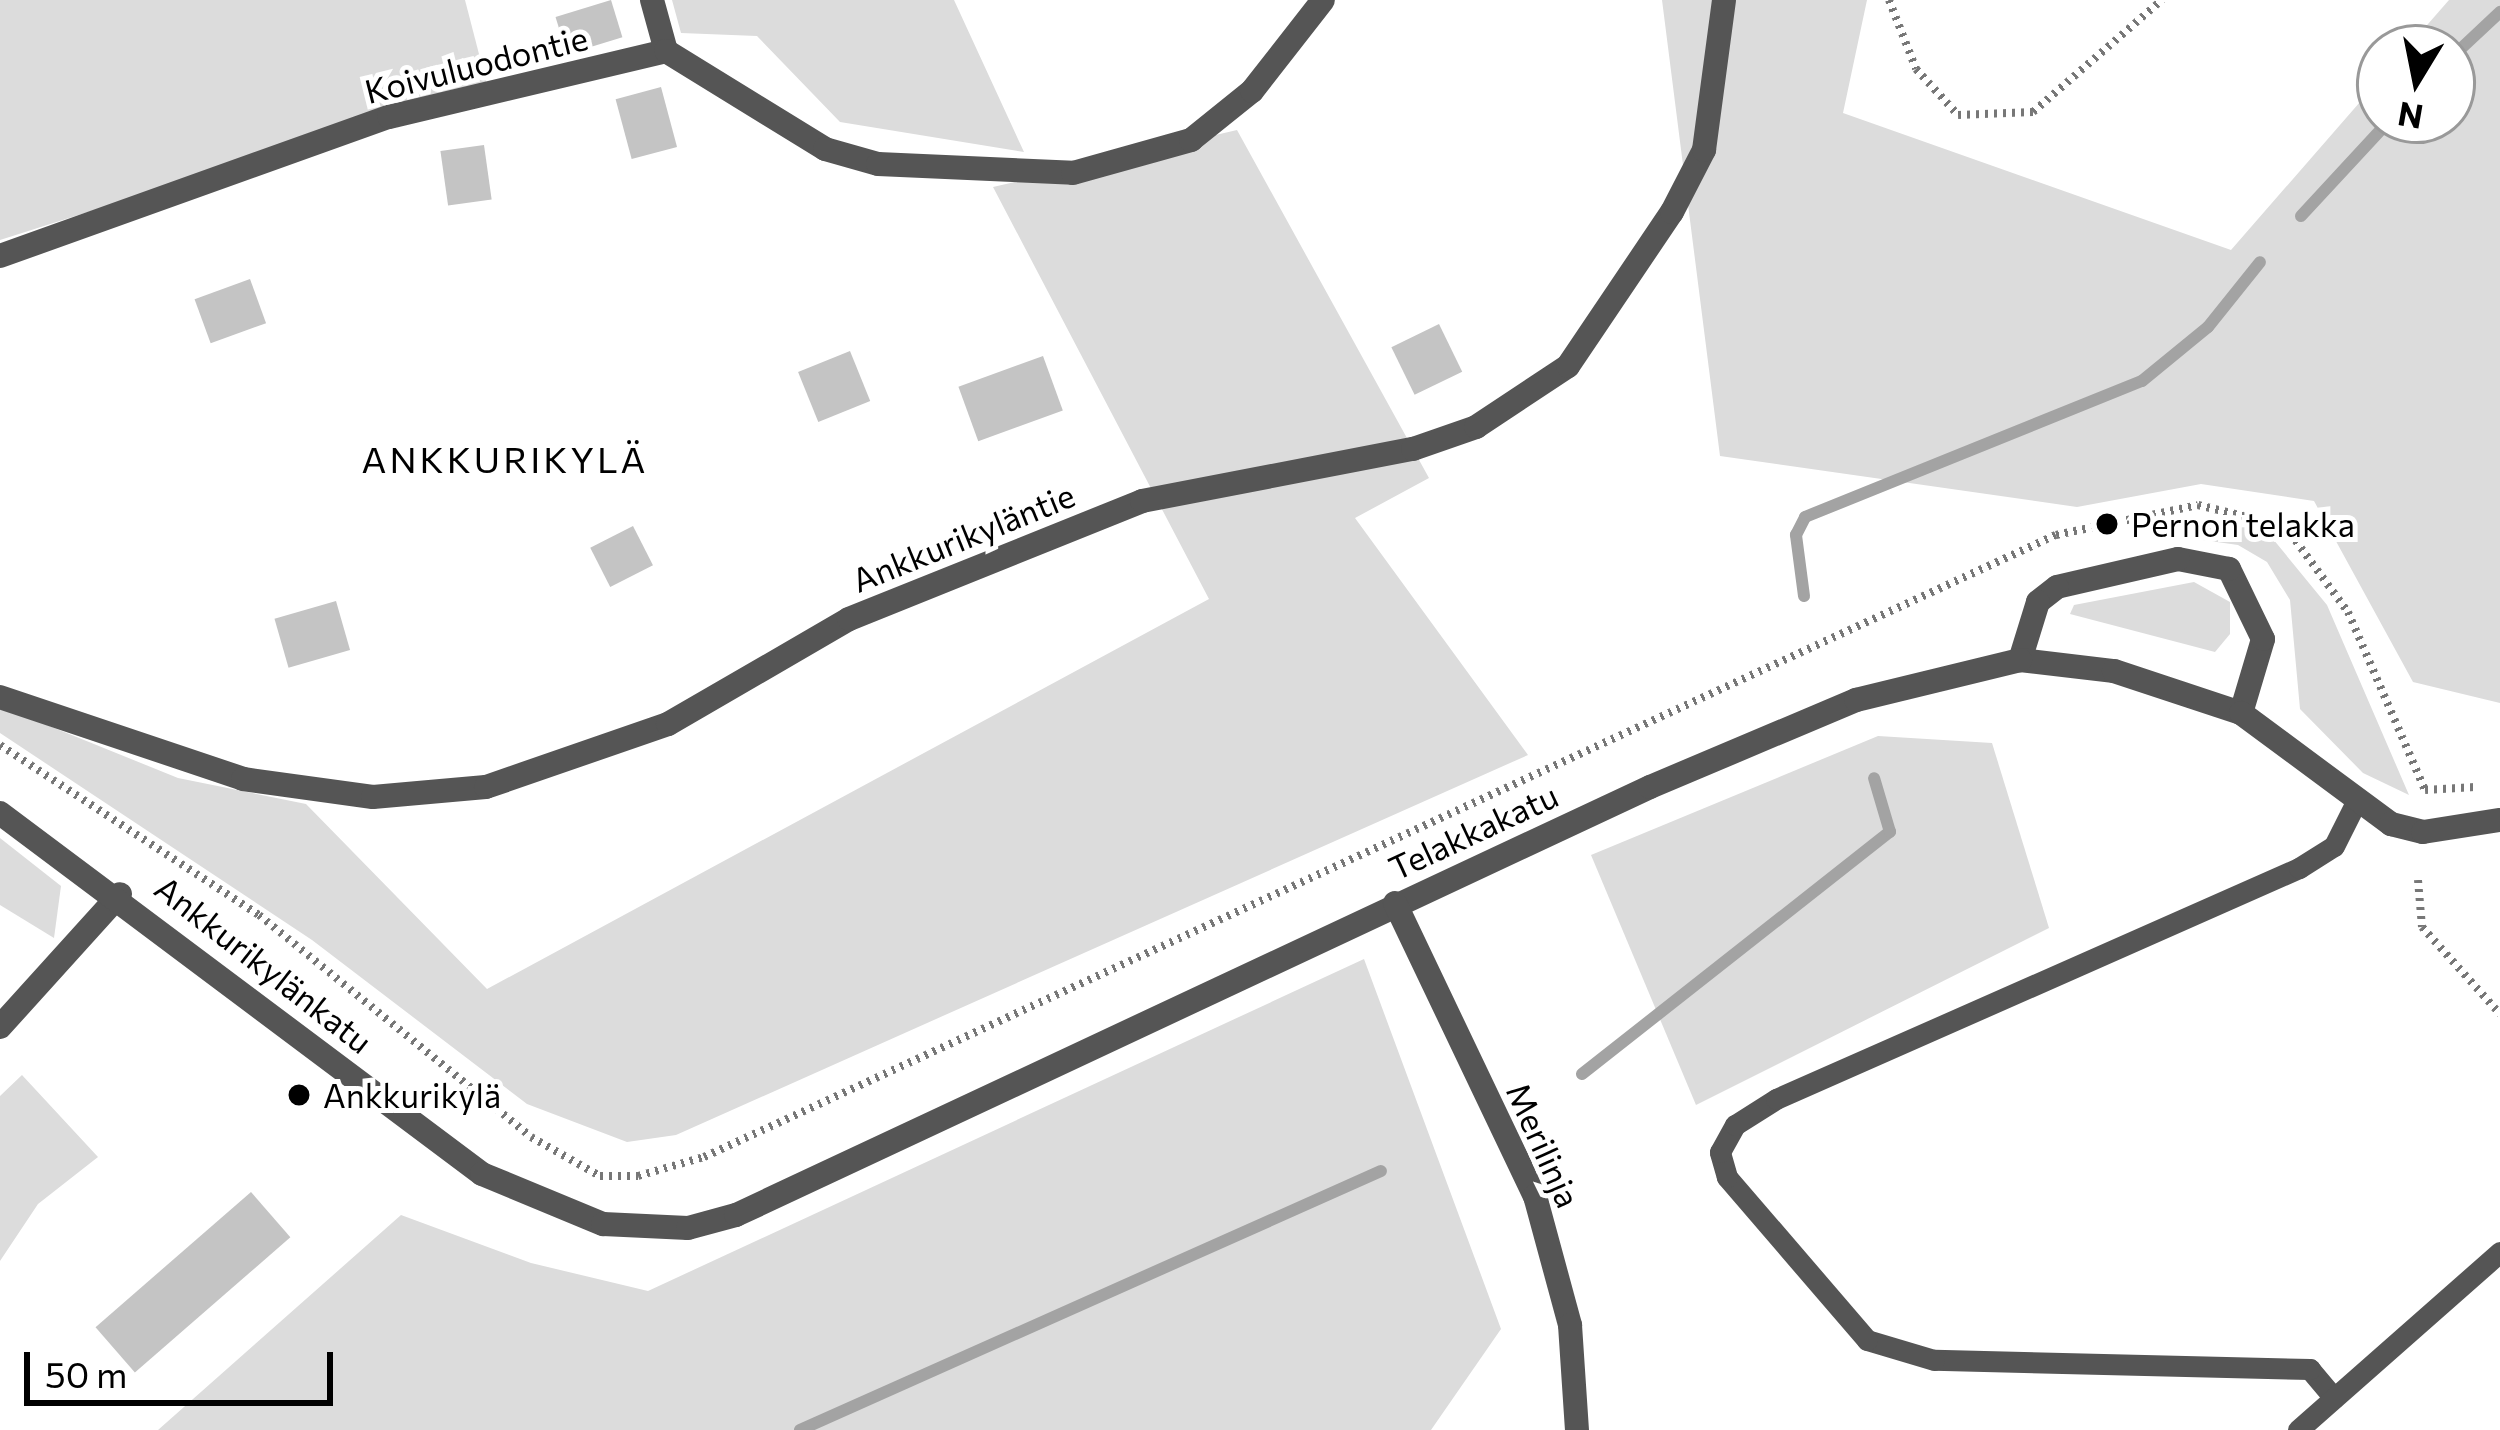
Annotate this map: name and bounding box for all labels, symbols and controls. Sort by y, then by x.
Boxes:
street label: Koivuluodontie [361,17,591,111]
north arrow [2356,24,2476,144]
text: N [2394,95,2426,139]
district label: ANKKURIKYLÄ [362,437,648,481]
street label: Ankkurikyläntie [846,474,1080,600]
place label: Pernon telakka [2131,504,2355,544]
marker: Pernon telakka [2094,511,2120,537]
street label: Telakkakatu [1382,775,1564,887]
street label: Ankkurikylänkatu [148,867,380,1061]
place label: Ankkurikylä [323,1075,501,1115]
street label: Merilinja [1499,1077,1589,1213]
marker: Ankkurikylä [286,1082,312,1108]
scale bar [30,1328,339,1402]
text: 50 m [45,1351,127,1395]

